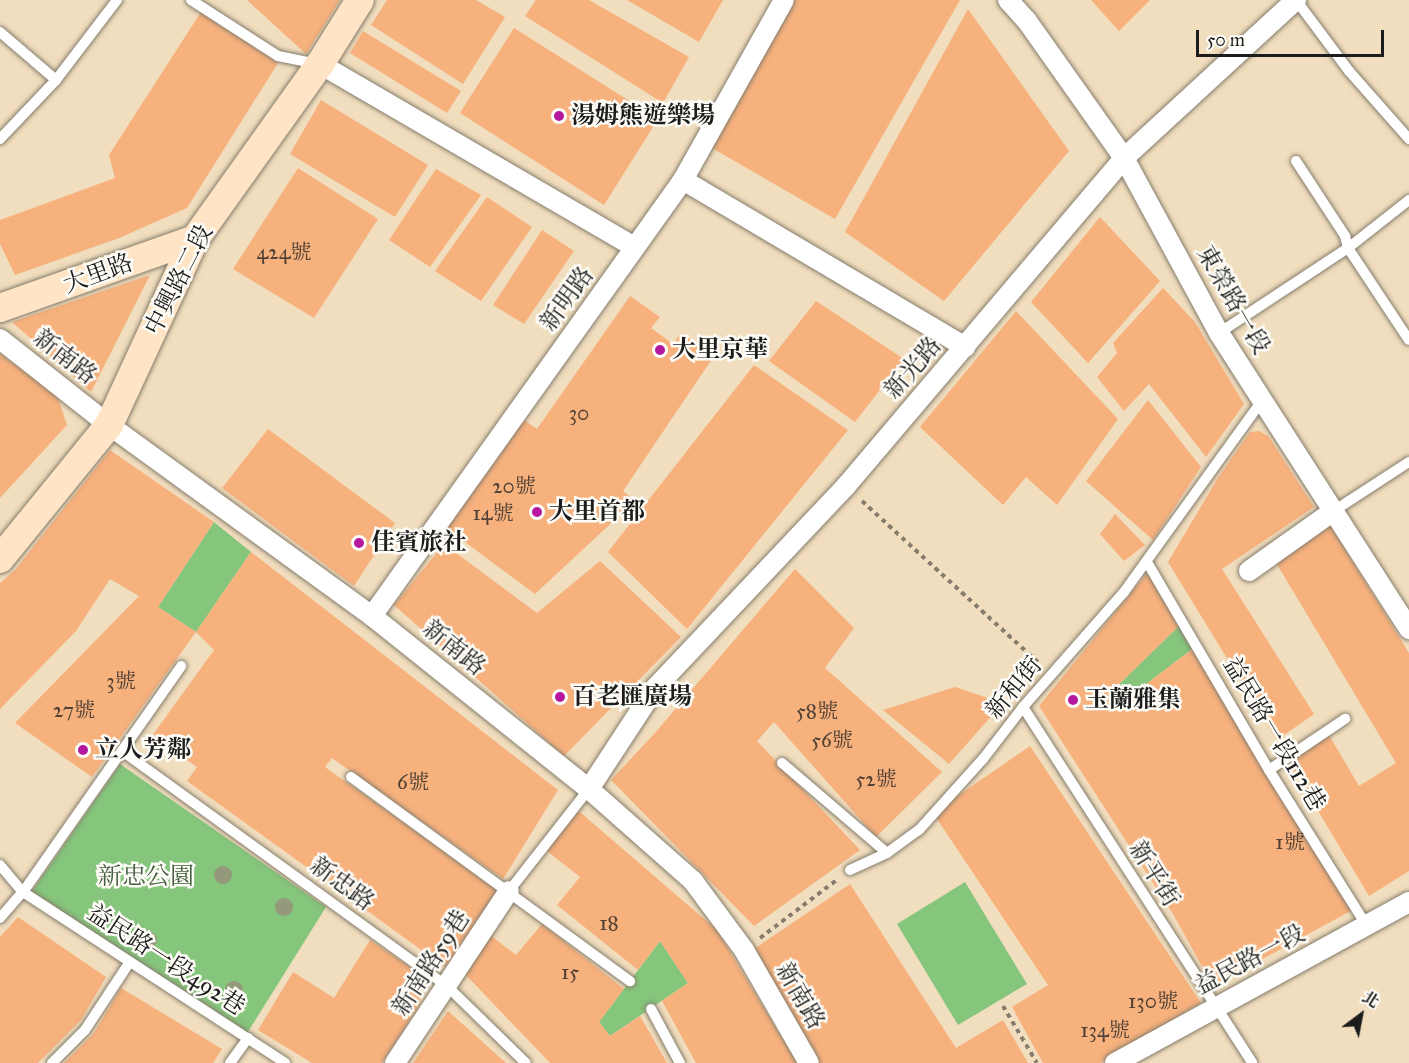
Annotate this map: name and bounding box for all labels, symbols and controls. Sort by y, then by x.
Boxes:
scale bar [1199,18,1386,56]
text: 50 m [1207,29,1245,51]
place label: 湯姆熊遊樂場 [571,102,715,130]
marker: 湯姆熊遊樂場 [552,109,566,123]
street label: 中興路二段 [139,220,219,340]
house number: 424號 [257,239,311,265]
street label: 東榮路一段 [1191,241,1275,359]
street label: 大里路 [59,248,137,300]
street label: 新明路 [534,261,600,337]
street label: 新南路 [28,323,102,391]
street label: 新光路 [879,331,947,405]
place label: 大里京華 [672,336,768,364]
marker: 大里京華 [653,343,667,357]
house number: 30 [569,400,589,426]
house number: 20號 [492,473,536,499]
place label: 大里首都 [549,498,645,526]
house number: 14號 [473,500,513,526]
marker: 大里首都 [530,505,544,519]
place label: 佳賓旅社 [371,529,467,557]
marker: 佳賓旅社 [352,536,366,550]
street label: 新南路 [417,614,491,682]
street label: 新和街 [980,651,1048,725]
street label: 益民路一段112巷 [1217,652,1331,816]
house number: 3號 [106,668,136,694]
place label: 百老匯廣場 [572,683,692,711]
place label: 玉蘭雅集 [1085,686,1181,714]
marker: 百老匯廣場 [553,690,567,704]
marker: 玉蘭雅集 [1066,693,1080,707]
house number: 27號 [53,697,95,723]
house number: 58號 [796,698,838,724]
house number: 56號 [811,727,853,753]
place label: 立人芳鄰 [95,736,191,764]
marker: 立人芳鄰 [76,743,90,757]
house number: 52號 [855,766,897,792]
house number: 6號 [397,769,429,795]
house number: 1號 [1275,829,1305,855]
street label: 新平街 [1123,836,1185,912]
street label: 新忠路 [304,851,380,917]
park label: 新忠公園 [98,863,194,891]
street label: 益民路一段492巷 [82,898,250,1022]
street label: 新南路59巷 [386,905,476,1021]
house number: 18 [599,910,619,936]
street label: 益民路一段 [1190,919,1310,1001]
street label: 新南路 [770,958,830,1034]
house number: 15 [561,959,579,985]
north arrow [1331,985,1391,1045]
text: 北 [1359,987,1383,1012]
house number: 130號 [1128,988,1178,1014]
house number: 134號 [1080,1017,1130,1043]

